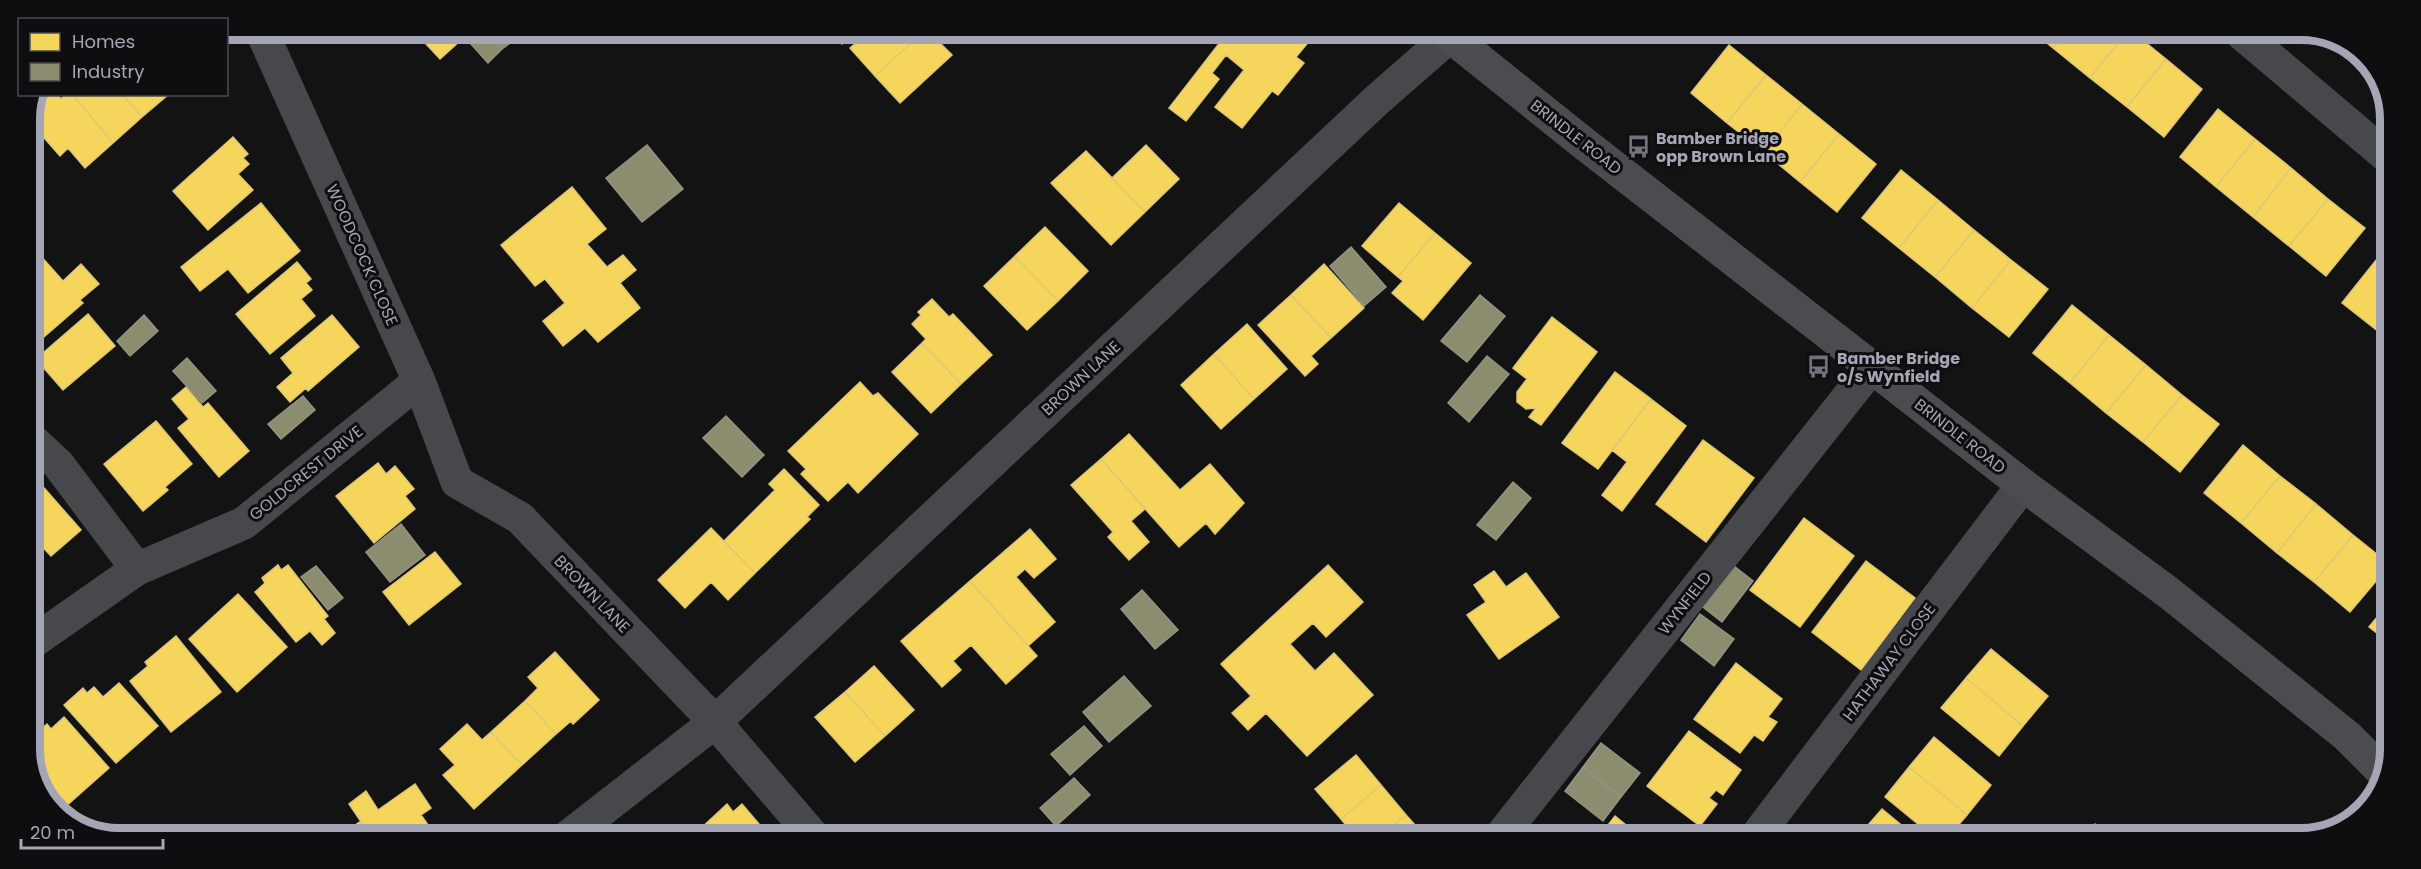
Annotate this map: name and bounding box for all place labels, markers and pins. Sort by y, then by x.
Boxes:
place label: Bamber Bridge opp Brown Lane [1656,127,1786,168]
bus stop icon: Bamber Bridge opp Brown Lane [1625,134,1651,160]
place label: Bamber Bridge o/s Wynfield [1837,347,1960,388]
bus stop icon: Bamber Bridge o/s Wynfield [1806,354,1832,380]

